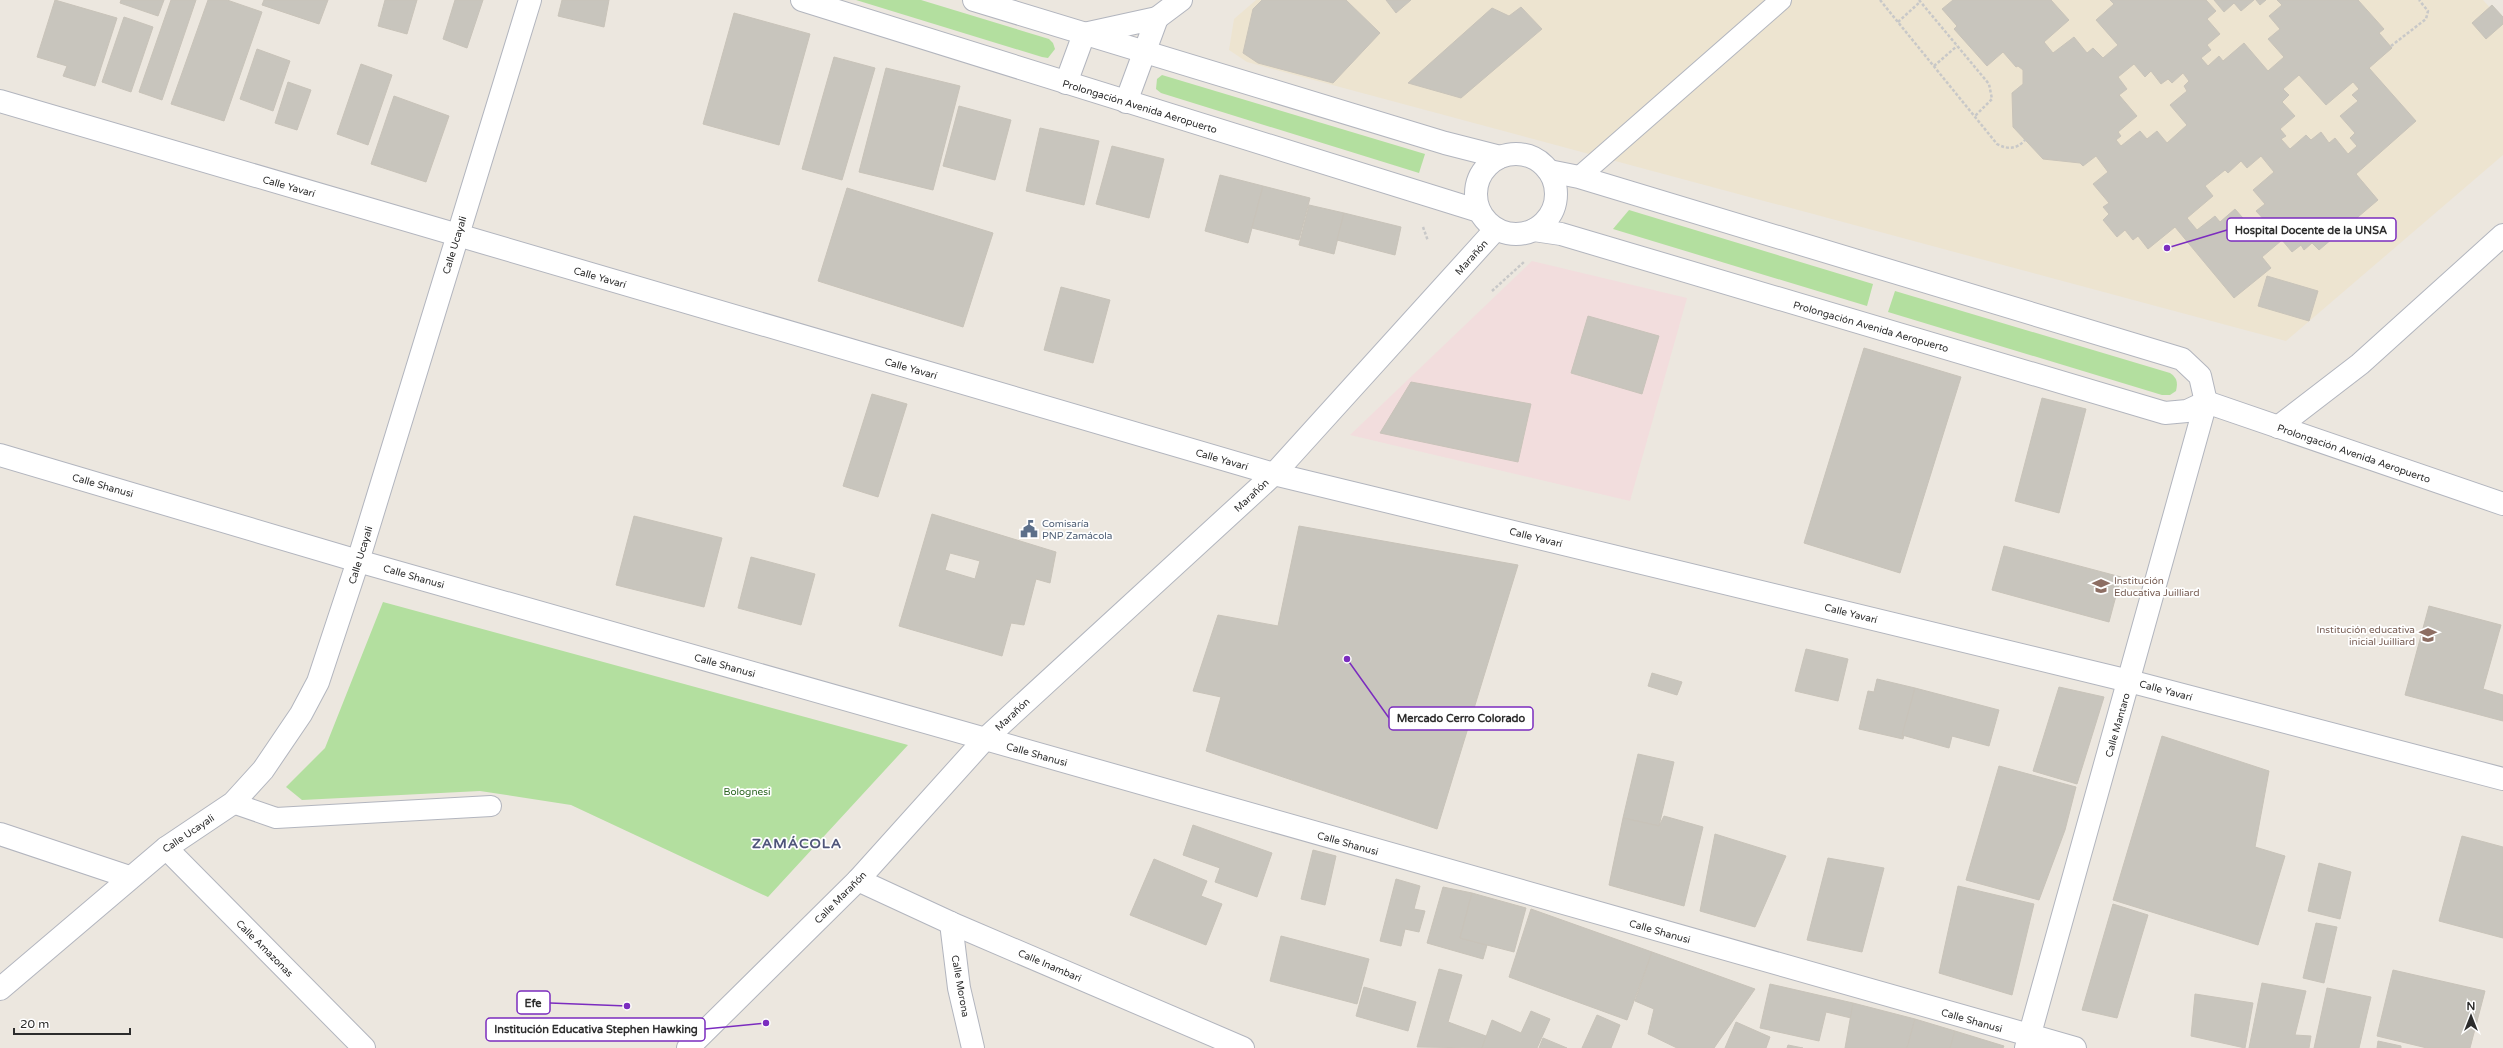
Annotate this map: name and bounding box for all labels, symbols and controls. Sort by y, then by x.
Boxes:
street label: Prolongación Avenida Aeropuerto [1061,78,1219,136]
street label: Calle Yavarí [261,174,317,200]
street label: Calle Ucayali [440,215,469,276]
callout: Hospital Docente de la UNSA [2227,218,2396,241]
text: Hospital Docente de la UNSA [2235,224,2387,238]
street label: Marañón [1453,238,1491,278]
street label: Calle Yavarí [572,265,628,291]
street label: Prolongación Avenida Aeropuerto [1792,299,1950,355]
street label: Calle Yavarí [883,356,939,382]
street label: Prolongación Avenida Aeropuerto [2276,422,2432,486]
street label: Calle Yavarí [1194,447,1250,473]
street label: Calle Shanusi [71,472,135,500]
street label: Marañón [1232,477,1271,515]
place label: Comisaría PNP Zamácola [1042,518,1112,542]
public building icon: Comisaría PNP Zamácola [1019,519,1039,539]
street label: Calle Ucayali [346,525,375,586]
street label: Calle Yavarí [1508,526,1564,550]
street label: Calle Shanusi [382,563,446,591]
place label: Institución Educativa Juilliard [2114,575,2200,599]
school or university icon: Institución Educativa Juilliard [2091,576,2111,596]
street label: Calle Yavarí [1823,602,1879,626]
place label: Institución educativa inicial Juilliard [2317,624,2415,648]
school or university icon: Institución educativa inicial Juilliard [2418,625,2438,645]
street label: Calle Shanusi [693,652,757,680]
street label: Calle Yavarí [2138,678,2194,704]
street label: Calle Mantaro [2103,692,2133,759]
street label: Marañón [993,696,1032,734]
callout: Mercado Cerro Colorado [1389,707,1533,730]
text: Mercado Cerro Colorado [1397,712,1526,725]
street label: Calle Shanusi [1005,741,1069,769]
park label: Bolognesi [724,786,770,798]
street label: Calle Ucayali [160,812,217,856]
street label: Calle Shanusi [1316,830,1380,858]
district label: ZAMÁCOLA [752,835,842,852]
street label: Calle Marañón [812,869,869,926]
street label: Calle Amazonas [233,918,295,980]
street label: Calle Shanusi [1628,918,1692,946]
street label: Calle Inambari [1016,947,1083,985]
street label: Calle Morona [949,954,971,1018]
callout: Efe [517,991,550,1014]
north arrow [2451,996,2491,1036]
text: Efe [524,997,542,1010]
text: N [2467,1000,2475,1013]
street label: Calle Shanusi [1940,1007,2004,1035]
scale bar [14,1010,130,1036]
text: 20 m [20,1017,49,1031]
callout: Institución Educativa Stephen Hawking [486,1018,705,1041]
text: Institución Educativa Stephen Hawking [494,1023,698,1037]

